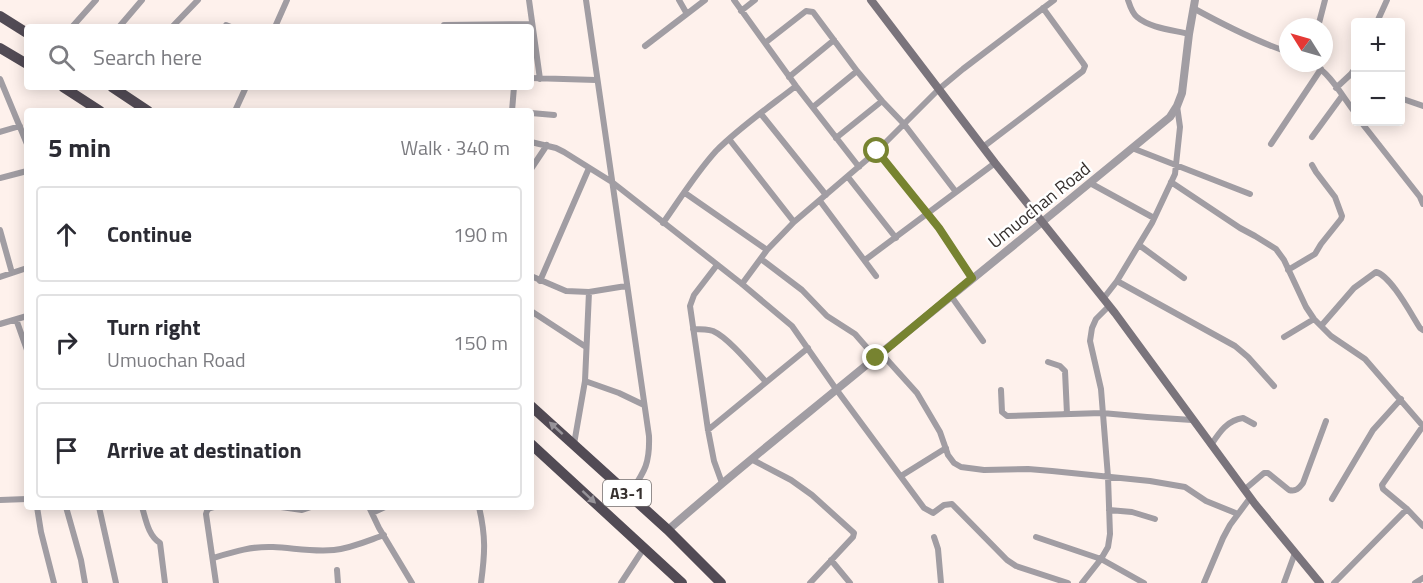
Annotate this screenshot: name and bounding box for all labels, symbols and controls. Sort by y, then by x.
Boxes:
north arrow [1279,18,1333,72]
map controls [1351,18,1405,126]
button: + [1351,18,1405,72]
search box [24,24,534,90]
text: Search here [93,40,202,74]
icon: search [45,41,78,74]
button: − [1351,72,1405,126]
text: 5 min [48,128,111,167]
text: Walk · 340 m [401,132,510,163]
route start [863,137,889,163]
street label: Umuochan Road [982,155,1096,255]
text: Continue [107,217,192,251]
icon: ahead [50,218,83,251]
text: 190 m [453,219,508,250]
text: Turn right [107,310,201,344]
icon: right [50,326,83,359]
text: 150 m [453,327,508,358]
text: Umuochan Road [107,344,246,375]
route end [862,344,888,370]
one-way arrow [549,422,564,435]
text: Arrive at destination [107,433,302,467]
icon: arrive [50,434,83,467]
road number: A3-1 [603,480,651,506]
one-way arrow [582,490,596,504]

